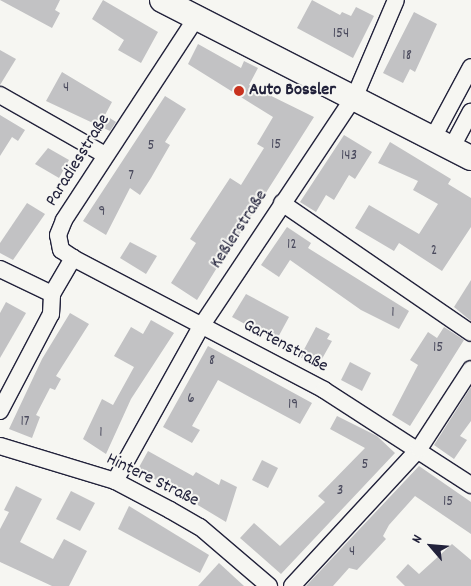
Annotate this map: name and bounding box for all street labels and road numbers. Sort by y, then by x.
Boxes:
street label: Paradiesstraße [42,111,116,211]
street label: Keßlerstraße [207,187,273,273]
street label: Gartenstraße [239,316,331,378]
street label: Hintere Straße [102,449,202,513]

